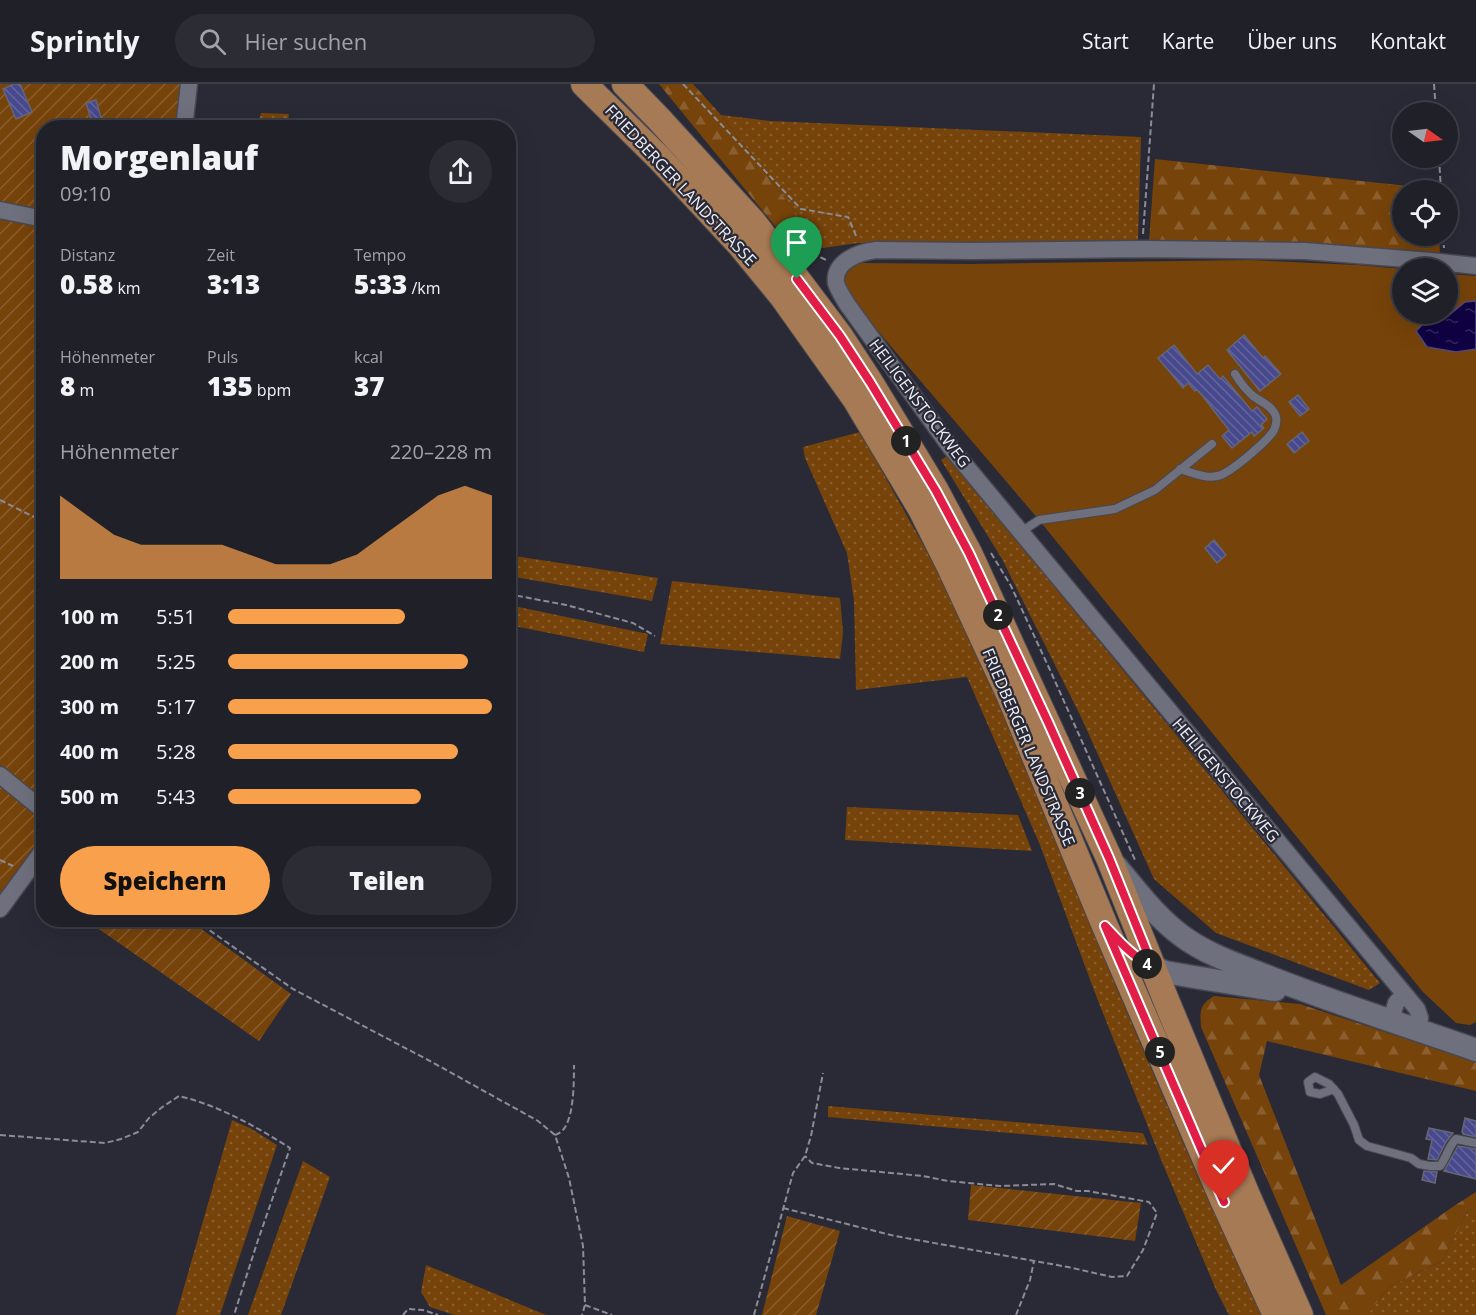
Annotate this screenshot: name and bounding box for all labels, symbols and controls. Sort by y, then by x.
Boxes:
search box [175,14,595,68]
text: Sprintly [30,22,139,60]
icon: search [196,25,229,58]
text: Hier suchen [244,26,367,56]
text: Start [1082,27,1129,55]
text: Karte [1162,27,1214,55]
text: Über uns [1247,27,1337,55]
text: Kontakt [1370,27,1446,55]
street label: FRIEDBERGER LANDSTRASSE [600,100,762,270]
north arrow [1392,102,1458,168]
map controls [1392,102,1458,324]
text: Morgenlauf [60,135,258,180]
button: share [429,140,492,203]
text: 09:10 [60,180,111,207]
button: locate [1392,180,1458,246]
pin [771,217,822,279]
icon: arrive [780,226,813,259]
text: Distanz [60,244,115,266]
text: Zeit [207,244,235,266]
text: Tempo [354,244,406,266]
button: layers [1392,258,1458,324]
text: 0.58 [60,266,113,302]
text: 3:13 [207,266,260,302]
text: 5:33 [354,266,407,302]
text: km [113,277,141,299]
text: /km [407,277,440,299]
street label: HEILIGENSTOCKWEG [864,334,976,472]
text: Höhenmeter [60,346,155,368]
text: Puls [207,346,238,368]
text: kcal [354,346,383,368]
text: 8 [60,368,75,404]
text: 135 [207,368,253,404]
text: 37 [354,368,384,404]
text: m [75,379,94,401]
text: bpm [253,379,291,401]
pin: 1 [891,426,921,456]
text: 1 [901,430,911,452]
text: Höhenmeter [60,438,179,465]
text: 220–228 m [390,438,492,465]
pin: 2 [983,600,1013,630]
text: 100 m [60,603,119,630]
text: 5:51 [156,603,196,630]
text: 2 [993,604,1003,626]
street label: FRIEDBERGER LANDSTRASSE [977,645,1081,849]
text: 200 m [60,648,119,675]
text: 5:25 [156,648,196,675]
text: 300 m [60,693,119,720]
text: 5:17 [156,693,196,720]
street label: HEILIGENSTOCKWEG [1168,713,1284,847]
text: 400 m [60,738,119,765]
text: 5:28 [156,738,196,765]
pin: 3 [1065,778,1095,808]
text: 3 [1075,782,1085,804]
text: 500 m [60,783,119,810]
text: 5:43 [156,783,196,810]
button: Speichern [60,846,270,915]
button: Teilen [282,846,492,915]
pin: 4 [1132,949,1162,979]
text: 4 [1142,953,1152,975]
pin: 5 [1145,1037,1175,1067]
text: 5 [1155,1041,1165,1063]
pin [1198,1140,1249,1202]
icon: check [1207,1149,1240,1182]

